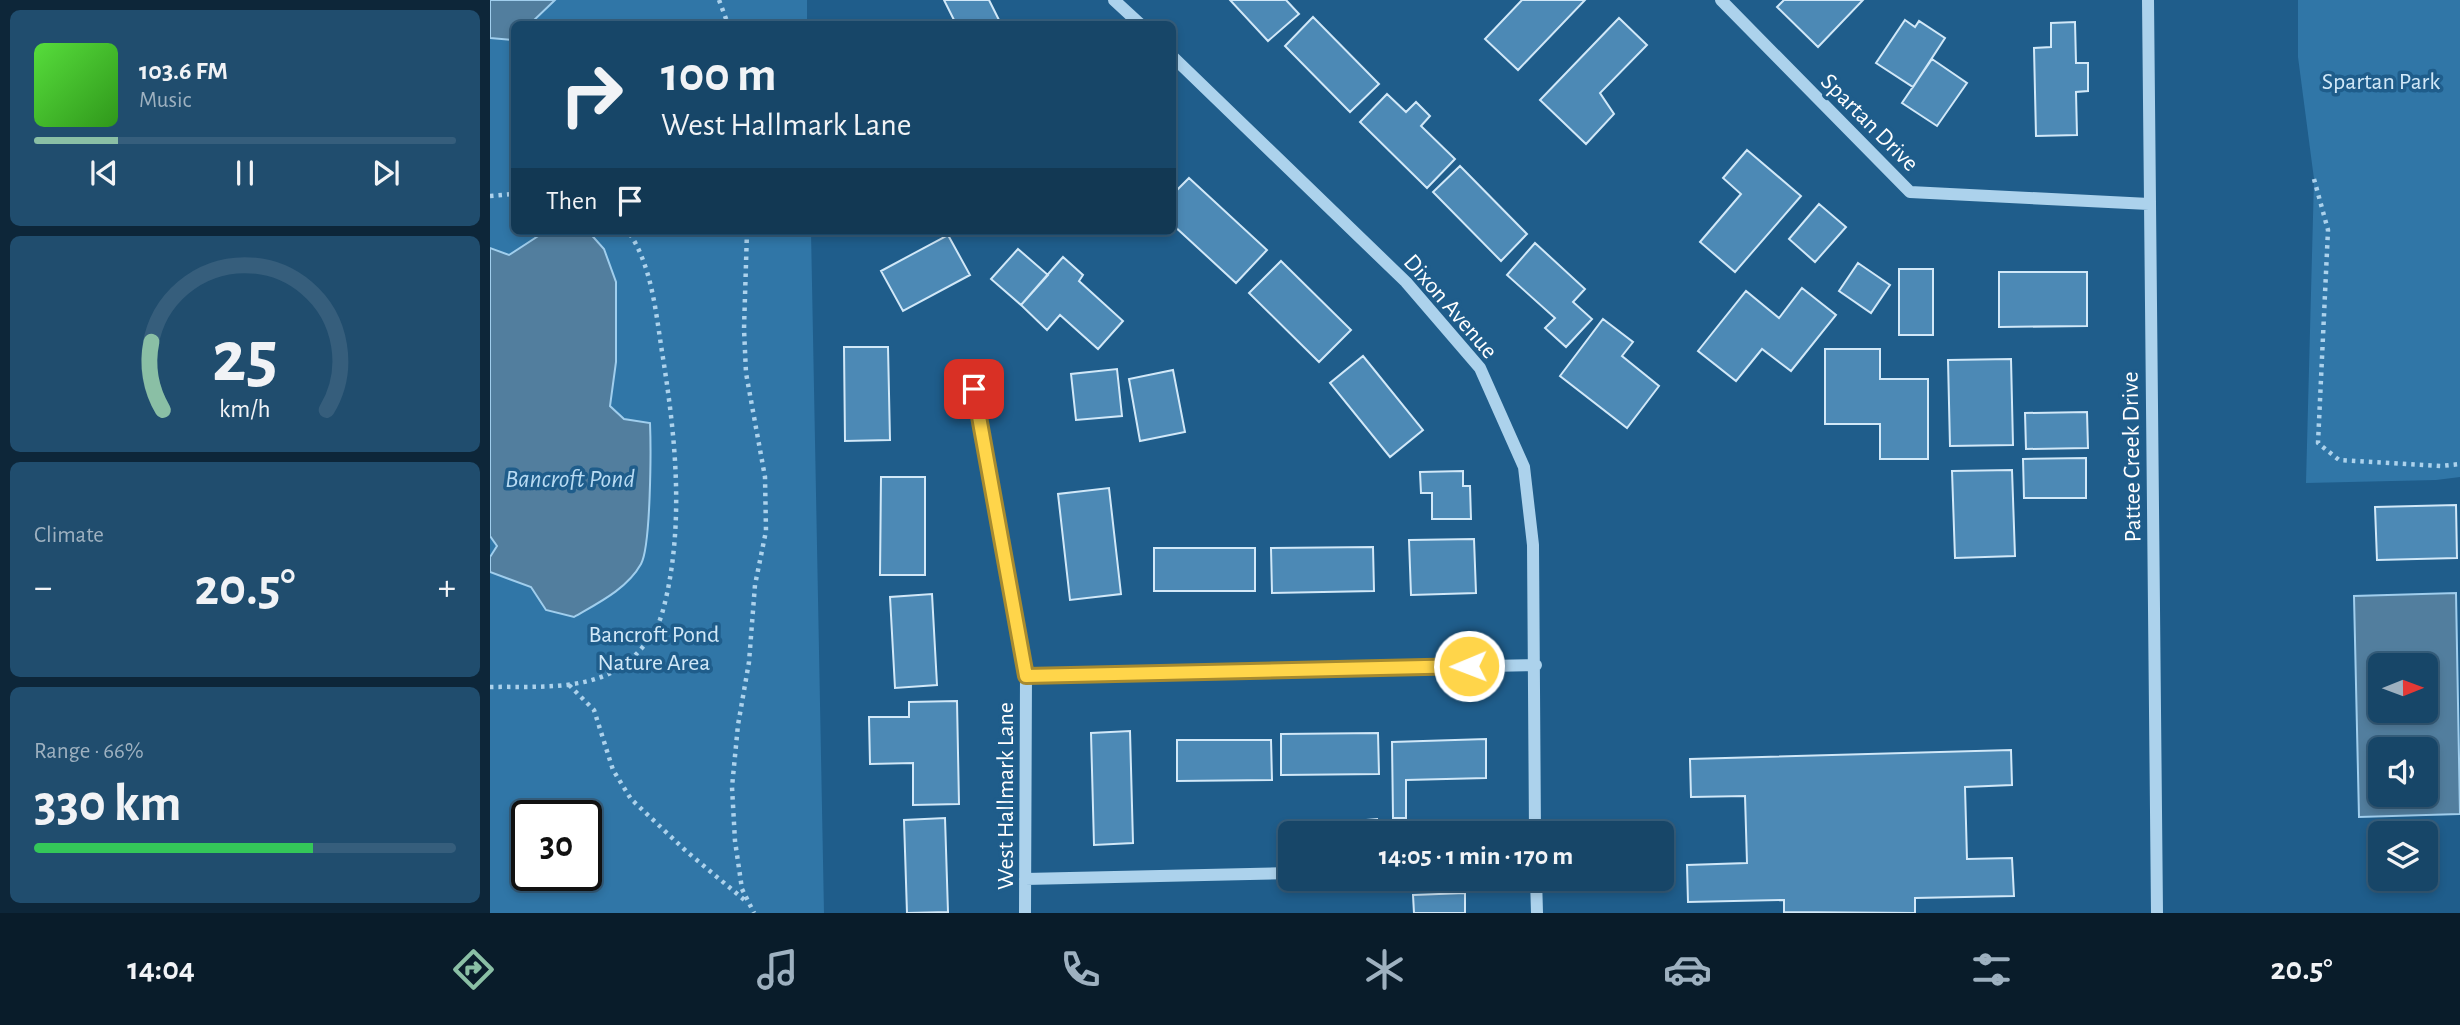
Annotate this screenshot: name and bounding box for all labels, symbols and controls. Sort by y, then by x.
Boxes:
icon: right [546,49,637,140]
text: 100 m [661,51,777,100]
text: 103.6 FM [139,58,228,84]
street label: Spartan Drive [1816,69,1923,176]
park label: Spartan Park [2322,70,2440,94]
text: Music [139,89,191,112]
text: West Hallmark Lane [661,109,911,141]
icon: previous [85,154,123,192]
icon: pause [226,154,264,192]
icon: next [367,154,405,192]
icon: arrive [611,182,649,220]
text: Then [546,188,597,214]
street label: Dixon Avenue [1399,250,1502,363]
text: 25 [212,322,278,395]
pin [944,359,1004,419]
icon: arrive [955,370,993,408]
street label: Pattee Creek Drive [2119,371,2145,543]
text: km/h [219,396,271,421]
water label: Bancroft Pond [505,466,635,492]
text: Climate [34,524,104,547]
text: 20.5° [194,562,296,614]
text: − [34,569,52,607]
text: + [438,569,456,607]
park label: Bancroft Pond Nature Area [588,623,720,675]
position arrow [1432,629,1506,703]
north arrow [2368,653,2438,723]
map controls [2368,653,2438,891]
street label: West Hallmark Lane [994,702,1018,890]
button: sound [2368,737,2438,807]
text: Range · 66% [34,740,144,763]
text: 330 km [34,778,181,830]
speed limit sign: 30 [511,800,602,891]
button: layers [2368,821,2438,891]
text: 14:05 · 1 min · 170 m [1379,843,1573,869]
icon: directions [449,945,498,994]
icon: music [753,945,802,994]
icon: phone [1056,945,1105,994]
icon: climate [1360,945,1409,994]
icon: car [1663,945,1712,994]
icon: filters [1967,945,2016,994]
text: 14:04 [127,953,195,985]
text: 20.5° [2270,953,2333,985]

